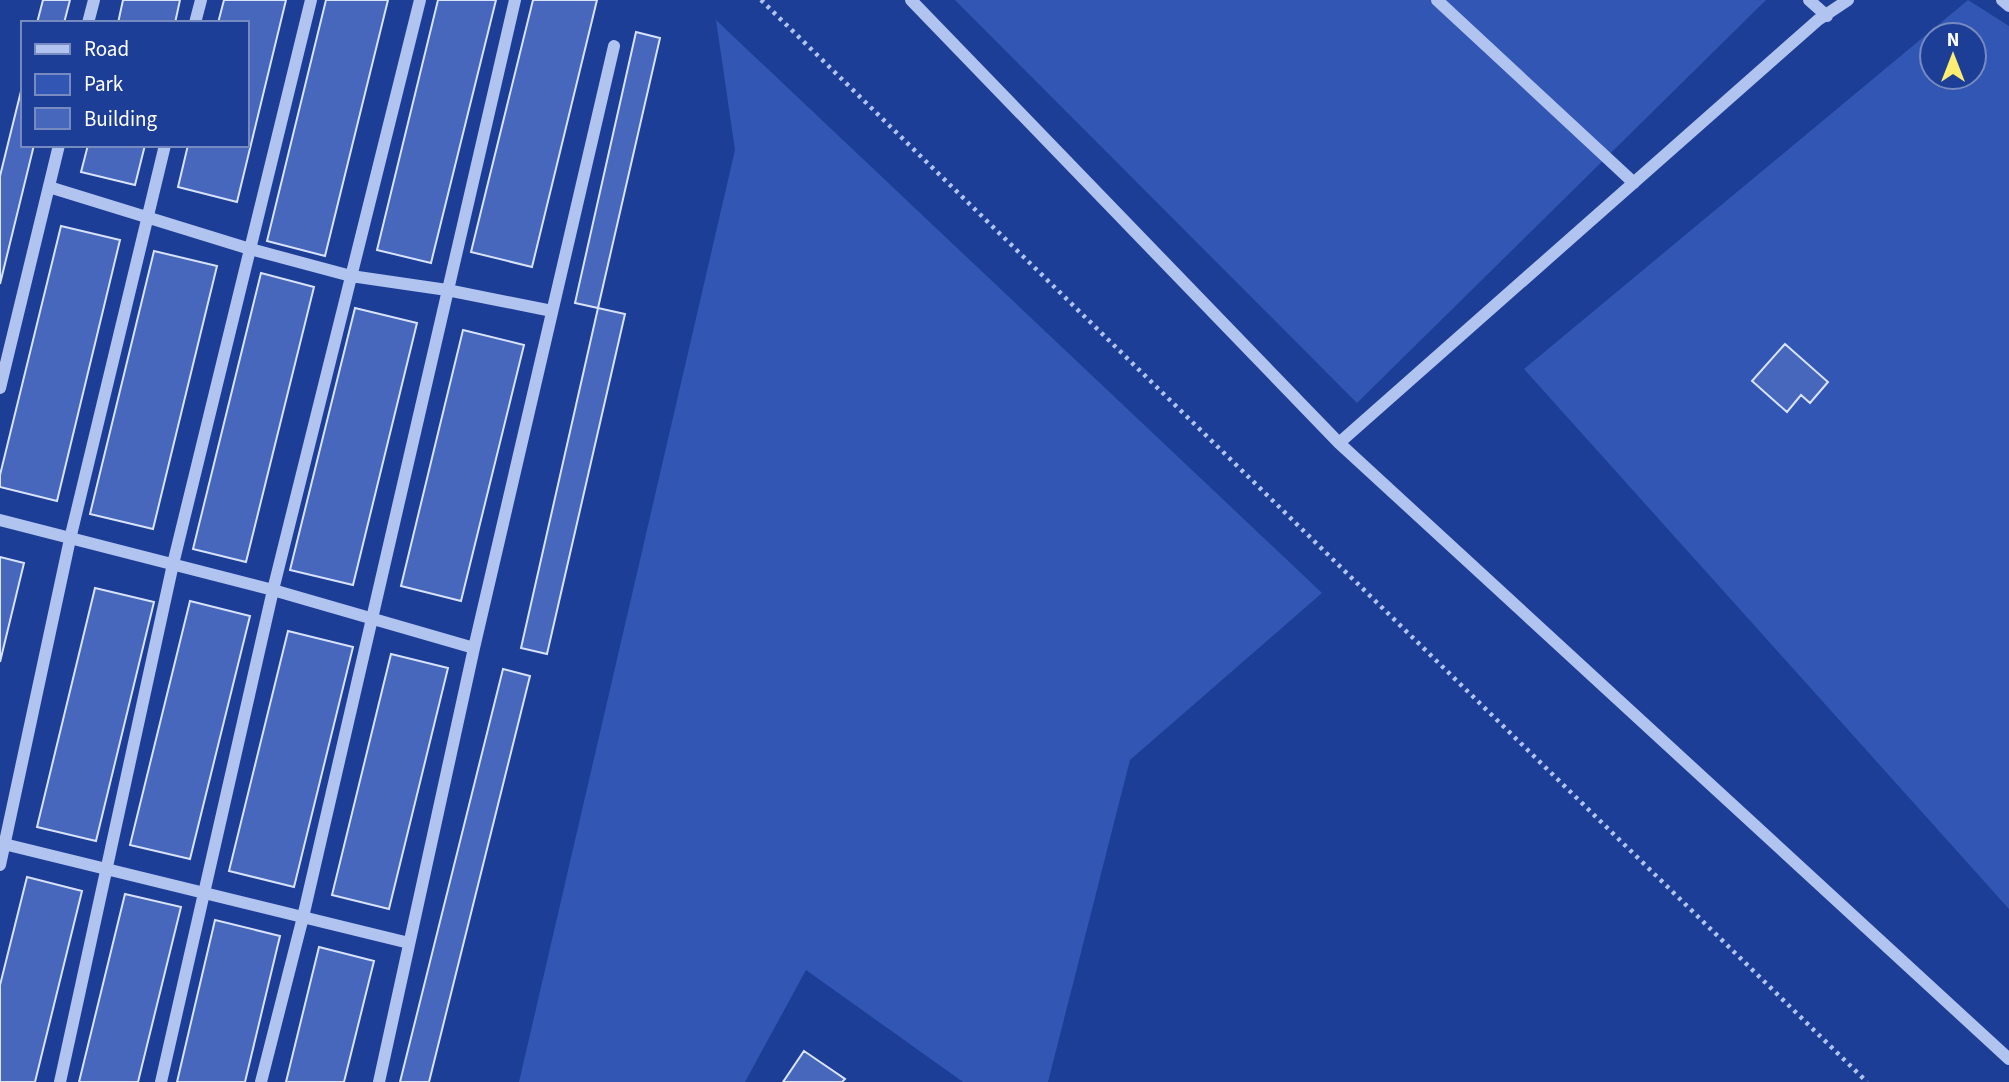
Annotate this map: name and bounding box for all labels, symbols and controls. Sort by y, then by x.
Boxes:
legend [21,21,248,147]
north arrow [1918,21,1988,91]
text: N [1947,27,1959,54]
text: Road [84,34,129,64]
text: Park [84,69,124,99]
text: Building [84,104,158,134]

